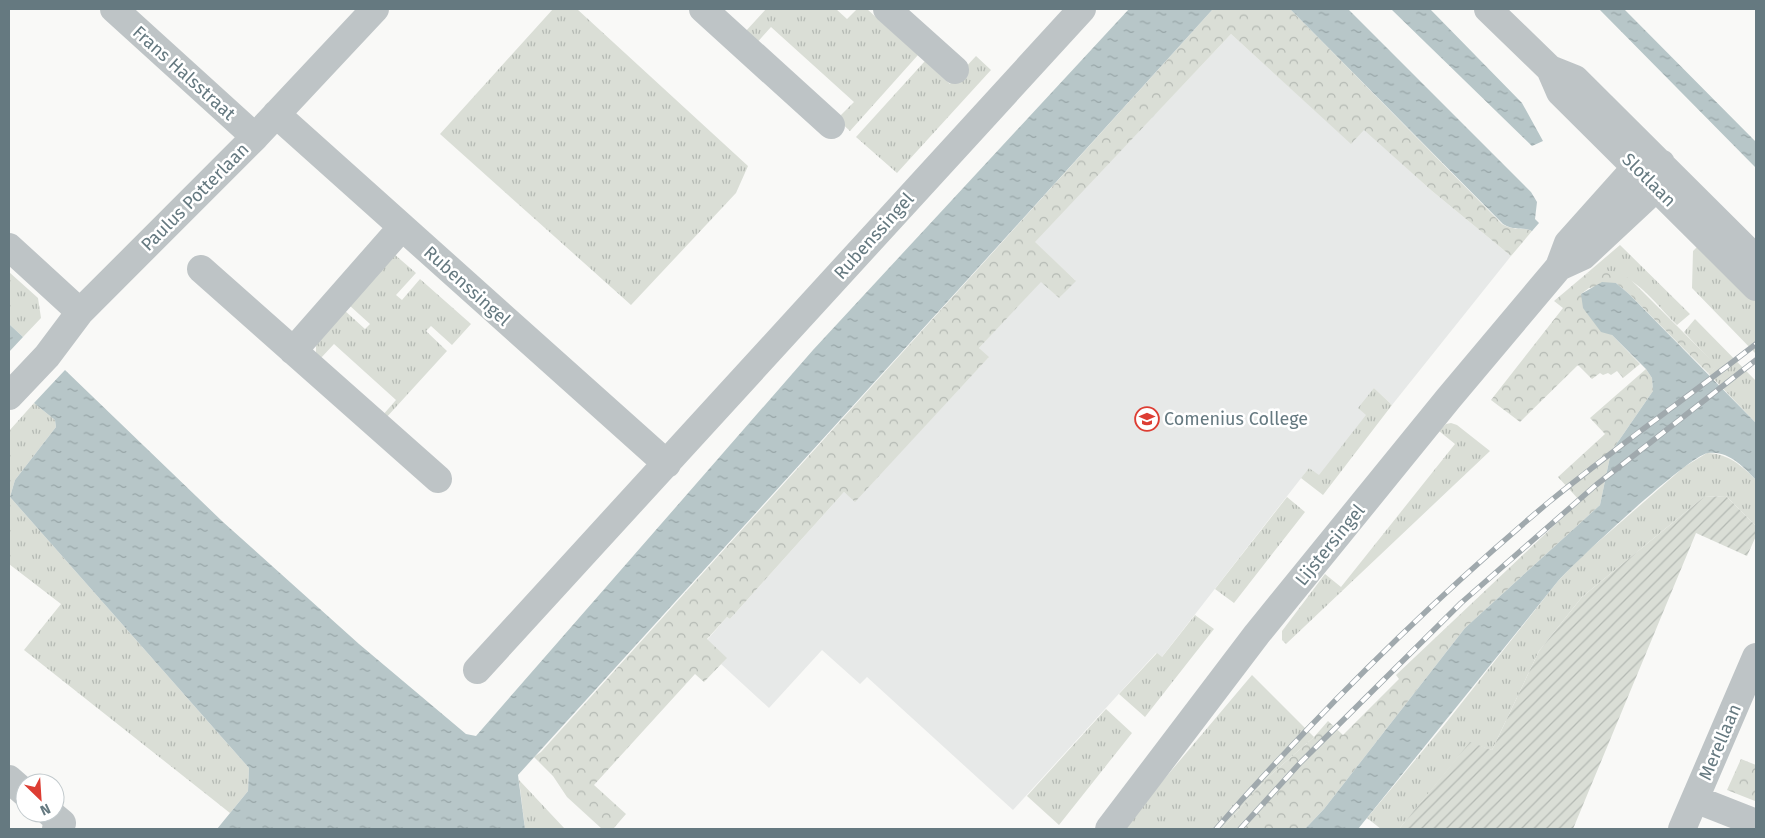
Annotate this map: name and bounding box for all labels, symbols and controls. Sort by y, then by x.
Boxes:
street label: Frans Halsstraat [128,21,240,125]
street label: Paulus Potterlaan [136,138,254,256]
street label: Slotlaan [1618,149,1680,211]
street label: Rubenssingel [829,188,919,284]
street label: Rubenssingel [419,241,515,331]
school or university icon: Comenius College [1134,406,1160,432]
place label: Comenius College [1164,408,1308,430]
street label: Lijstersingel [1290,500,1370,590]
street label: Merellaan [1694,701,1746,783]
north arrow [15,773,65,823]
text: N [37,800,53,819]

